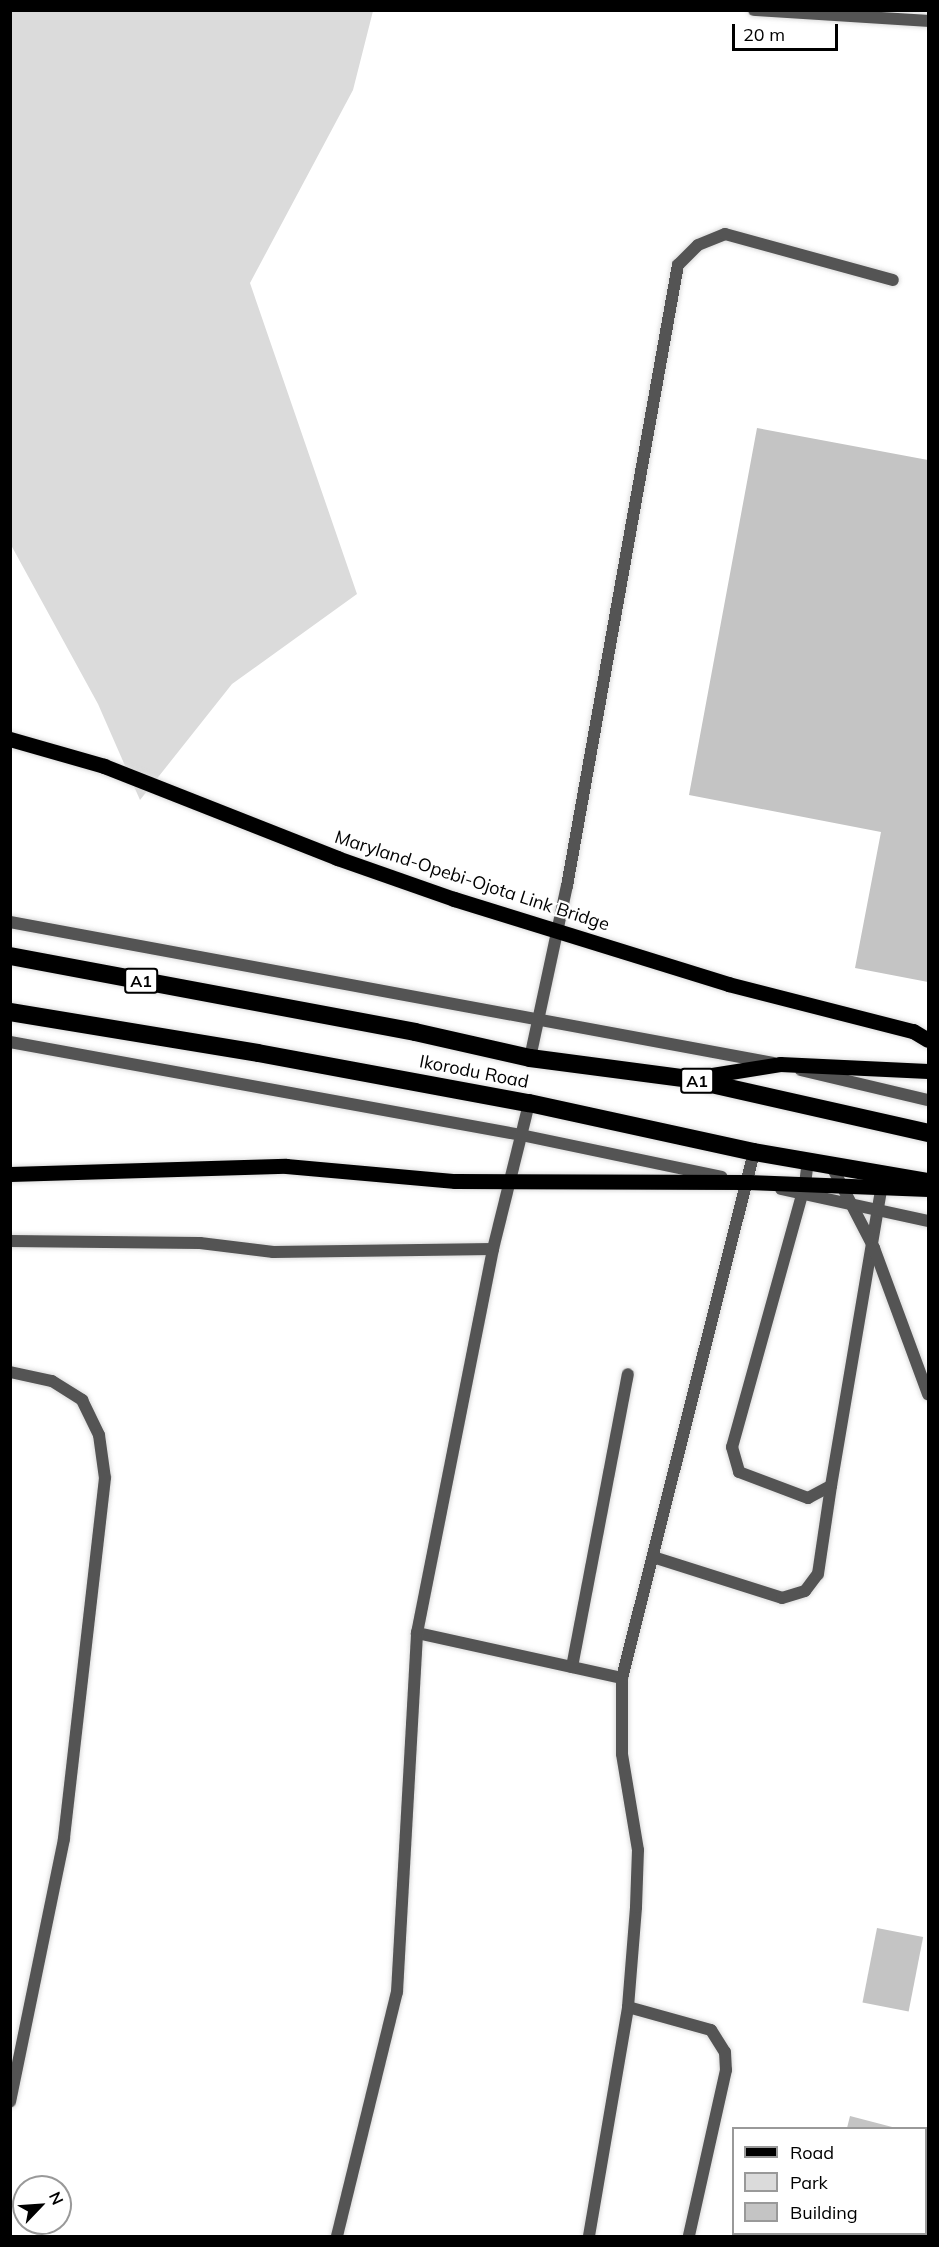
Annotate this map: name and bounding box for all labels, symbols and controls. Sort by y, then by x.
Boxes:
scale bar [735,12,842,50]
text: 20 m [743,23,785,46]
street label: Maryland-Opebi-Ojota Link Bridge [332,826,612,936]
road number: A1 [123,968,159,994]
street label: Ikorodu Road [418,1051,530,1093]
road number: A1 [679,1068,715,1094]
legend [732,2127,927,2235]
text: Road [790,2141,834,2164]
text: Park [790,2171,828,2194]
north arrow [12,2175,72,2235]
text: N [45,2189,68,2208]
text: Building [790,2201,858,2224]

